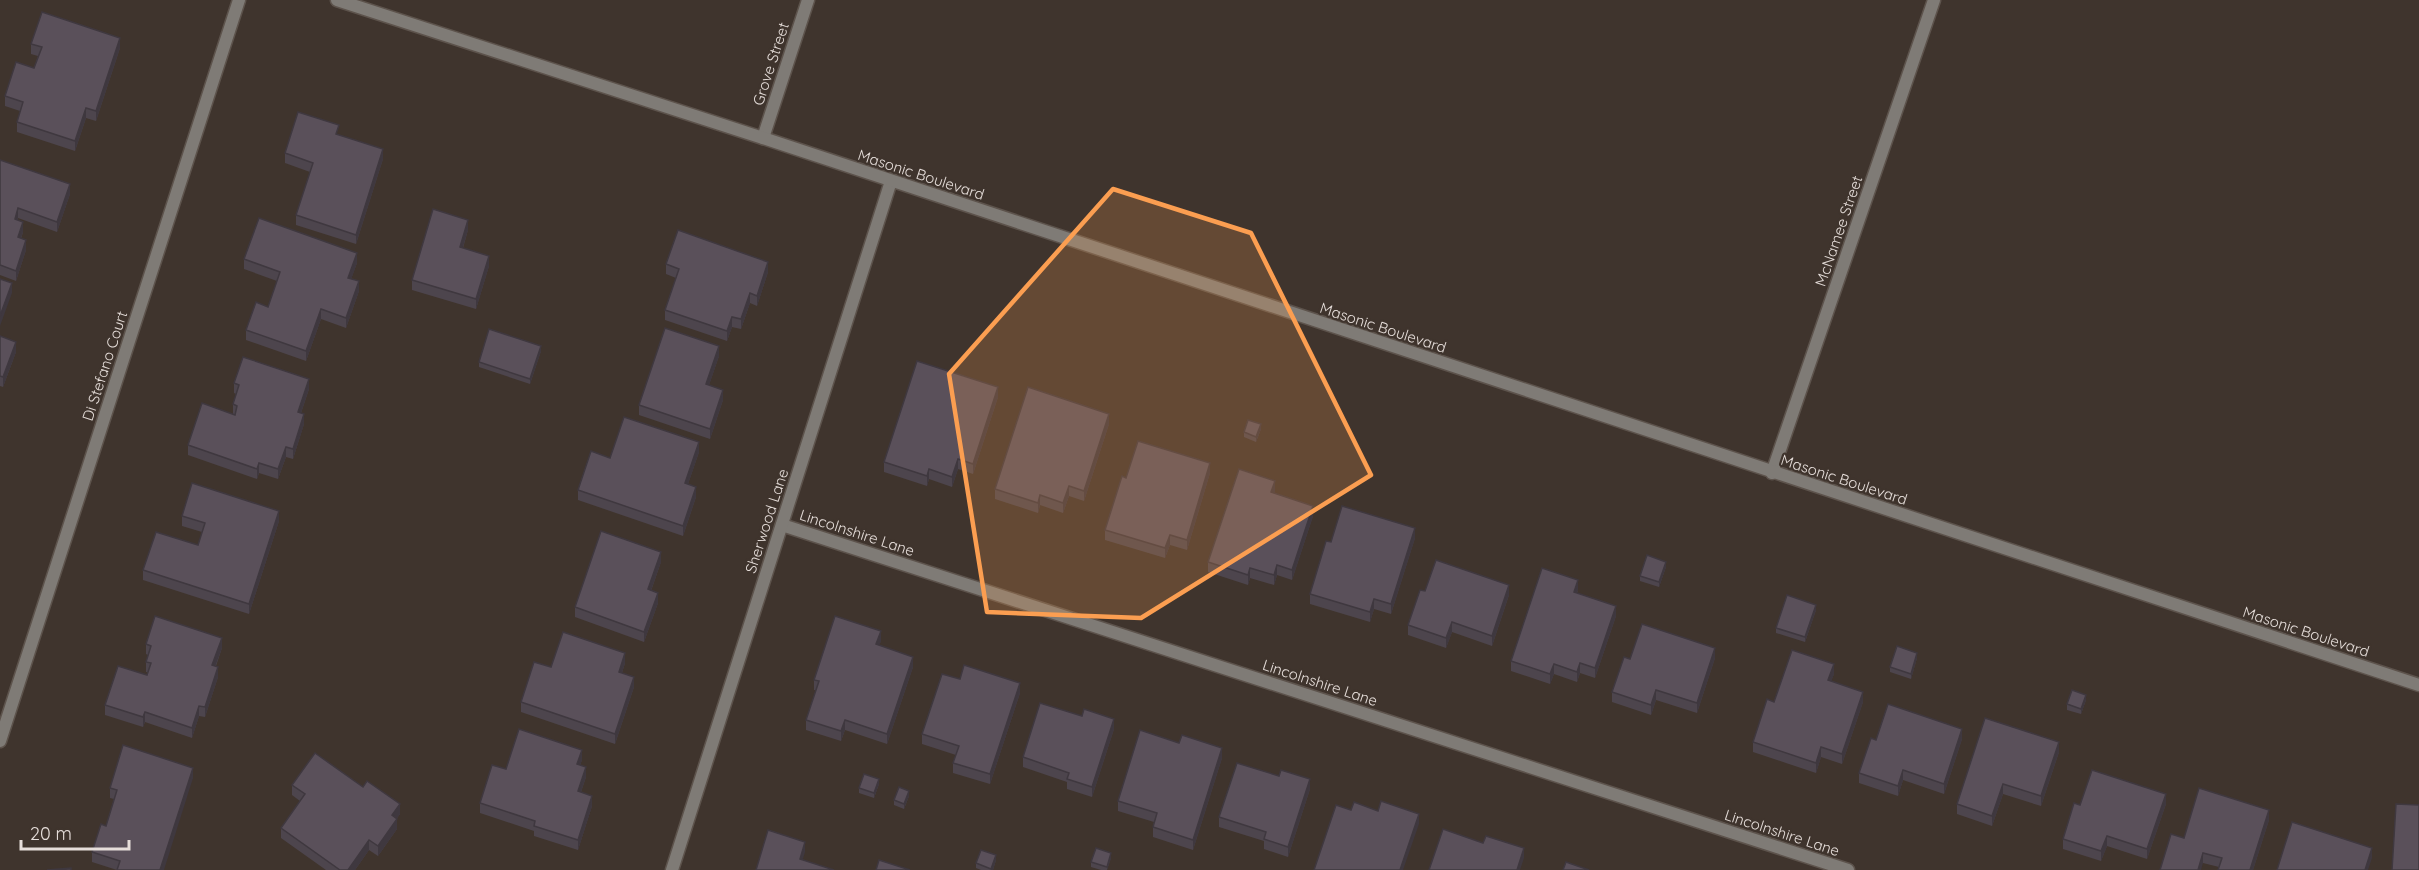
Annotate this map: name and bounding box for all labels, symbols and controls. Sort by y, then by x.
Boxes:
street label: Grove Street [748,20,793,108]
street label: Masonic Boulevard [855,145,987,204]
street label: McNamee Street [1811,173,1866,289]
street label: Masonic Boulevard [1317,298,1449,357]
street label: Di Stefano Court [78,308,131,423]
street label: Masonic Boulevard [1778,450,1910,509]
street label: Sherwood Lane [741,466,792,576]
street label: Lincolnshire Lane [797,505,917,560]
street label: Masonic Boulevard [2240,602,2372,661]
street label: Lincolnshire Lane [1260,655,1380,710]
street label: Lincolnshire Lane [1722,805,1842,860]
scale bar [21,813,129,851]
text: 20 m [30,822,72,845]

